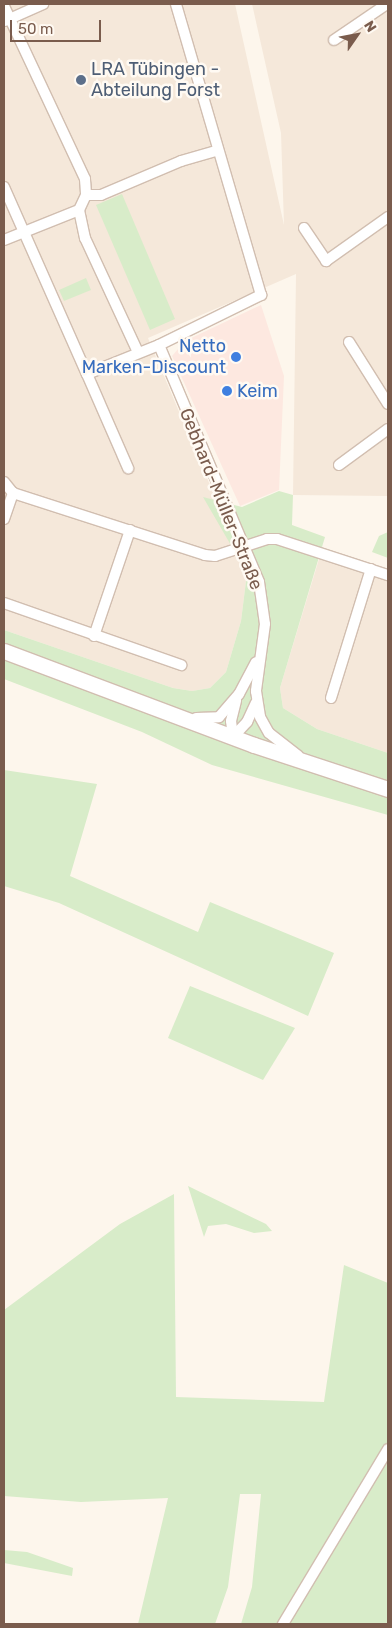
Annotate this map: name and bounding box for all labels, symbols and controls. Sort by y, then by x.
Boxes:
scale bar [12,10,104,42]
north arrow [332,10,382,60]
text: N [360,18,380,35]
text: 50 m [18,20,53,38]
place label: LRA Tübingen - Abteilung Forst [91,59,220,102]
marker: LRA Tübingen - Abteilung Forst [75,74,87,86]
place label: Netto Marken-Discount [82,336,226,378]
marker: Netto Marken-Discount [230,351,242,363]
place label: Keim [237,380,278,402]
marker: Keim [221,385,233,397]
street label: Gebhard-Müller-Straße [175,405,267,593]

